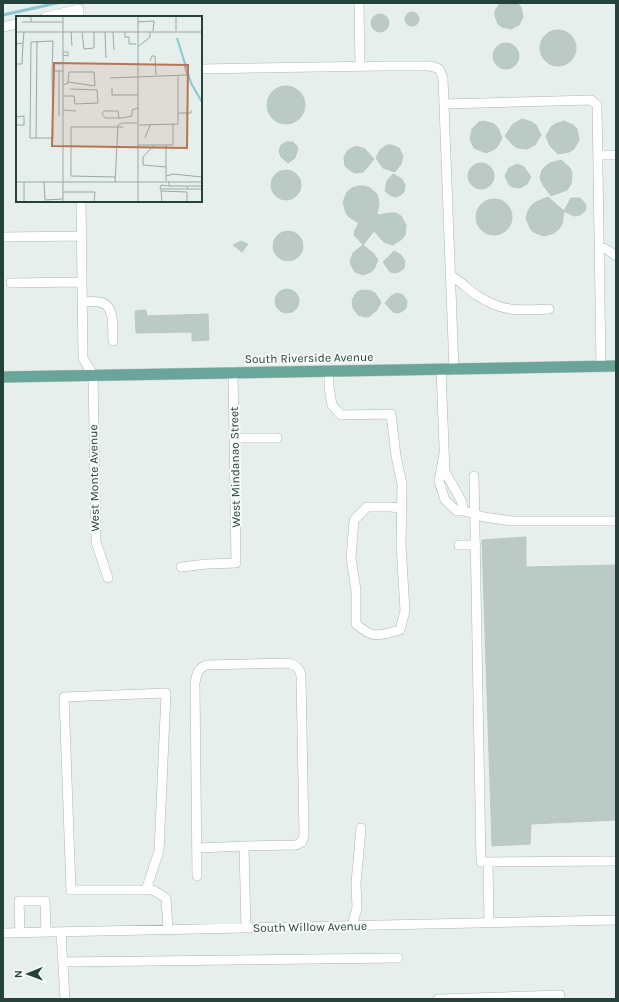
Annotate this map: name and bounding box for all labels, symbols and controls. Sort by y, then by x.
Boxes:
inset map [16,16,202,202]
street label: South Riverside Avenue [245,350,373,366]
street label: West Mindanao Street [227,406,243,528]
street label: West Monte Avenue [86,424,102,532]
street label: South Willow Avenue [253,919,367,935]
north arrow [8,954,48,994]
text: N [12,970,25,978]

